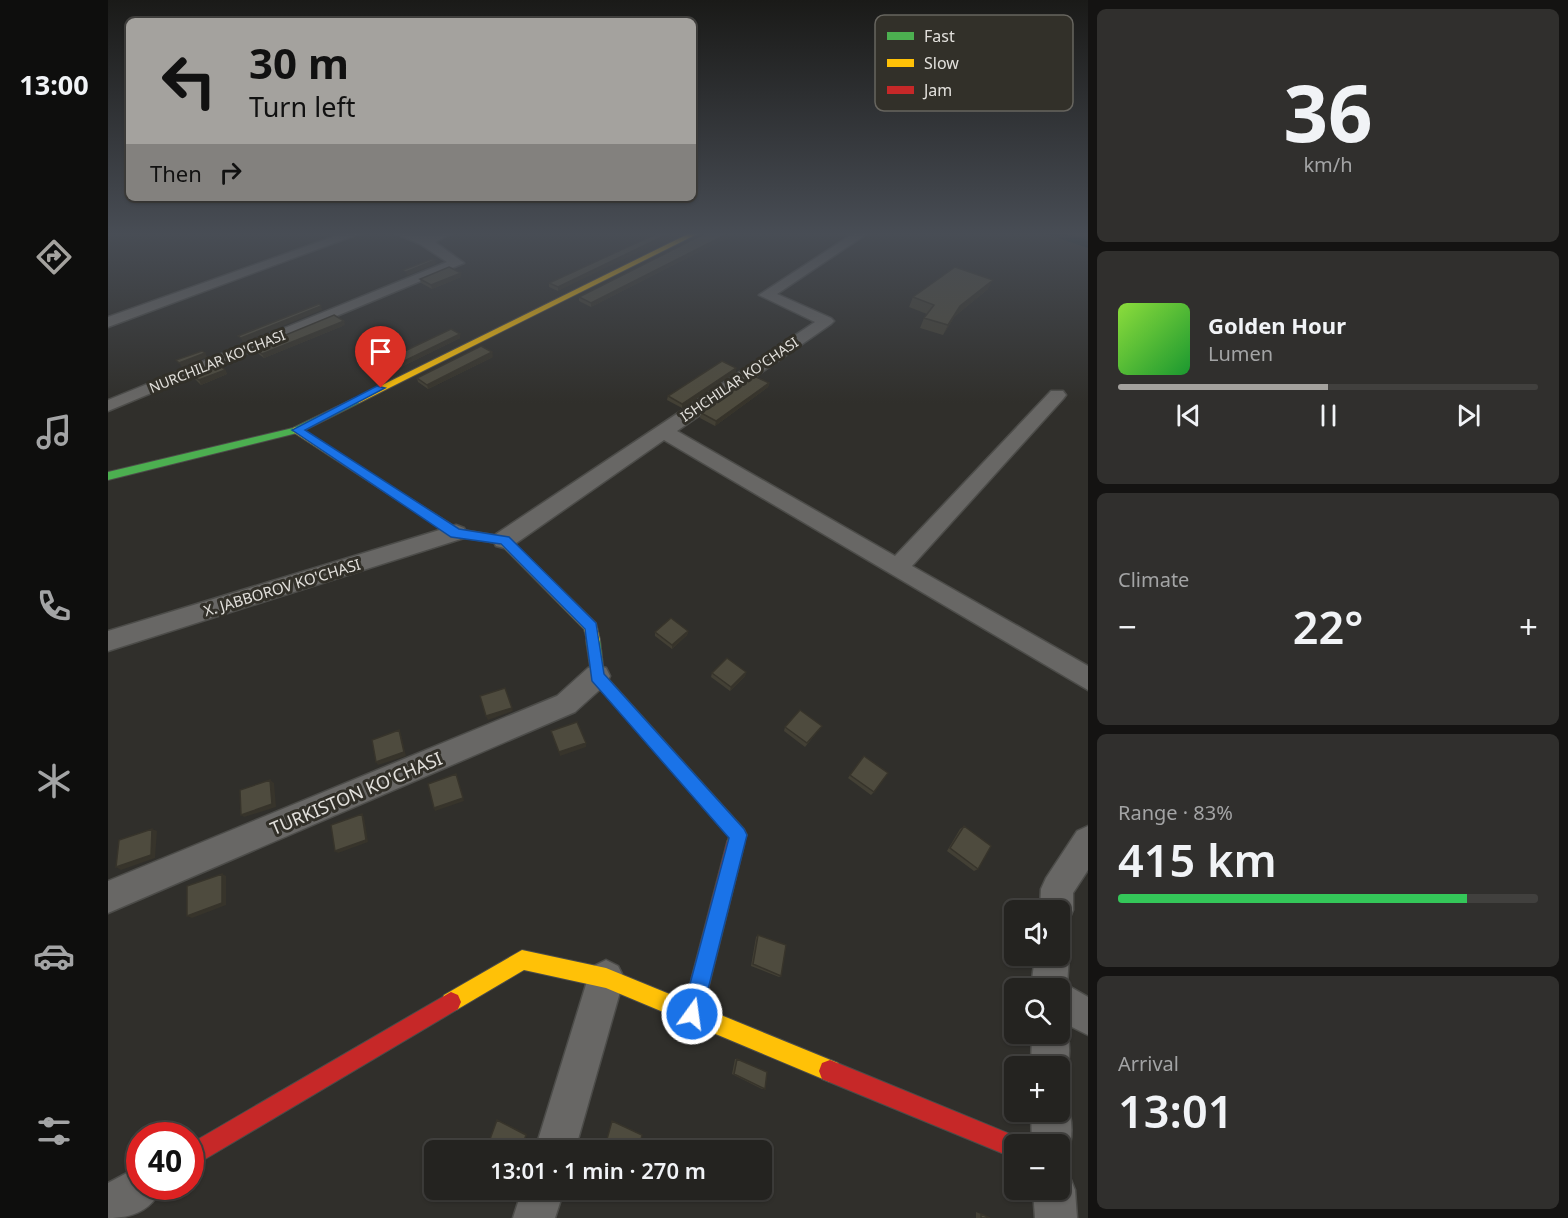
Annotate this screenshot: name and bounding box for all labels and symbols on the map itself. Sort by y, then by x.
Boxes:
legend [875,15,1073,111]
text: Fast [924,25,955,47]
text: Slow [924,52,959,74]
text: Jam [922,79,952,101]
street label: NURCHILAR KO'CHASI [146,325,288,397]
pin [355,326,406,388]
street label: ISHCHILAR KO'CHASI [676,332,802,426]
street label: X. JABBOROV KO'CHASI [201,554,363,620]
street label: TURKISTON KO'CHASI [266,746,446,840]
position arrow [660,982,724,1046]
speed limit sign: 40 [126,1122,204,1200]

